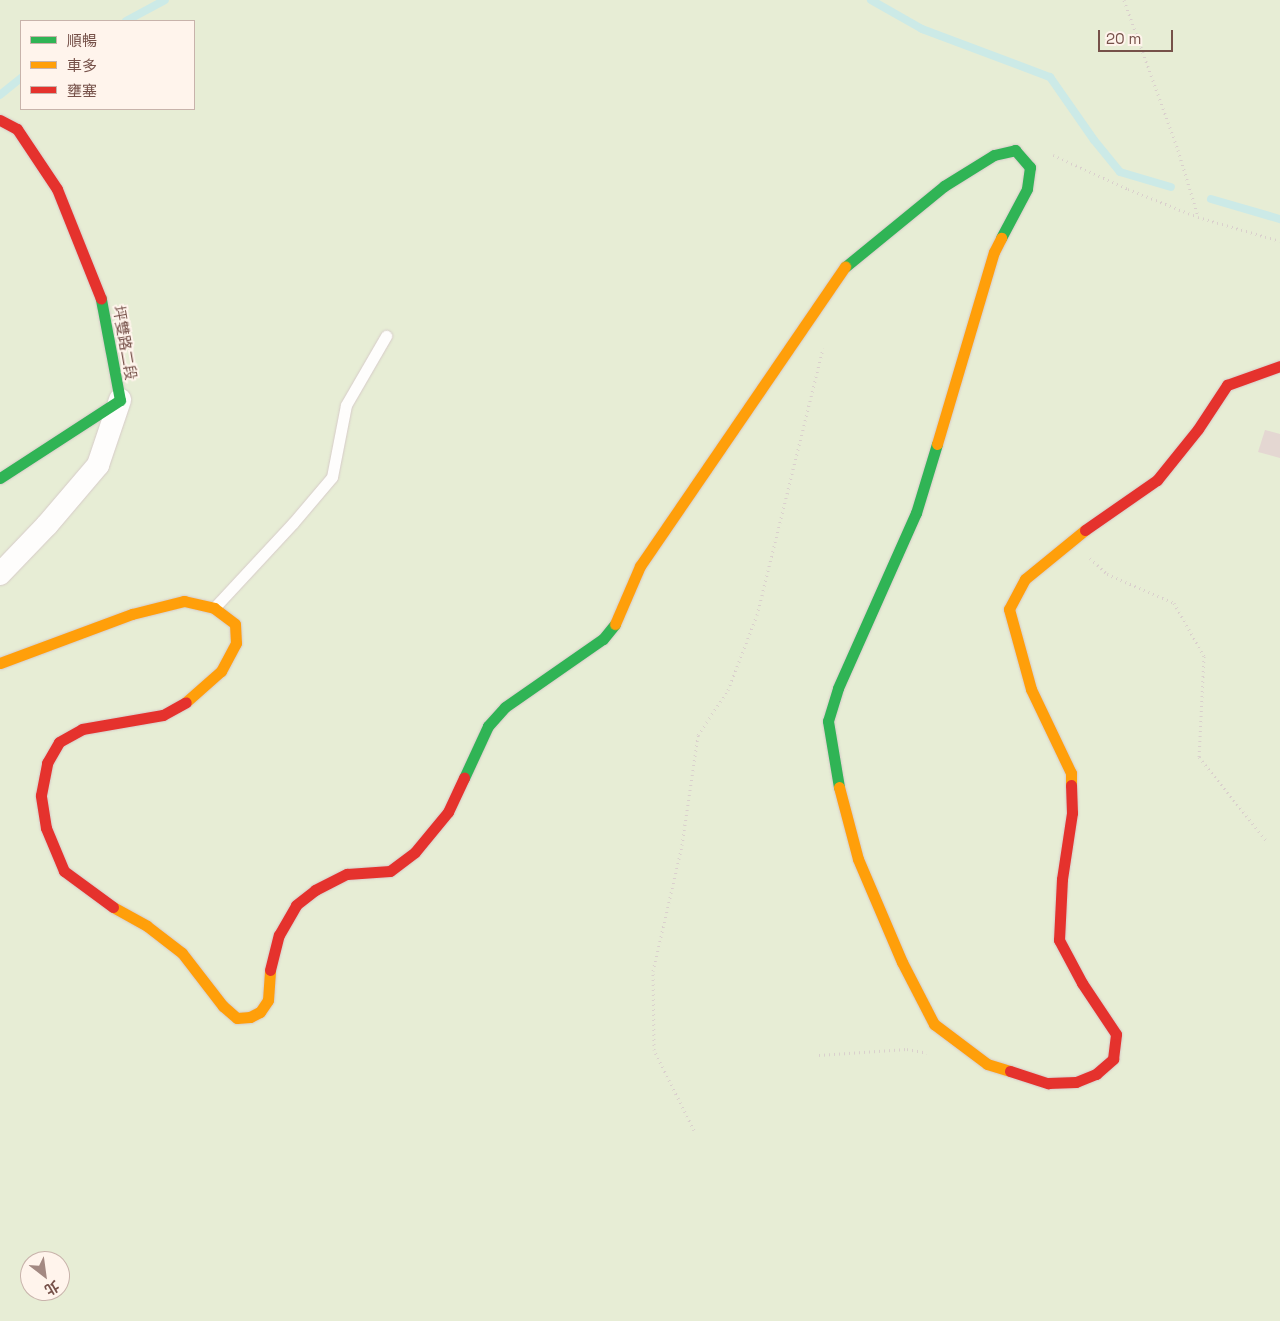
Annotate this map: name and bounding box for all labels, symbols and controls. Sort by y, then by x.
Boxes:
legend [20,20,195,110]
scale bar [1100,20,1175,52]
text: 20 m [1106,29,1141,48]
text: 順暢 [67,31,97,50]
text: 車多 [67,56,97,75]
text: 壅塞 [67,81,97,100]
street label: 坪雙路二段 [110,305,140,381]
north arrow [20,1251,70,1301]
text: 北 [41,1277,63,1299]

